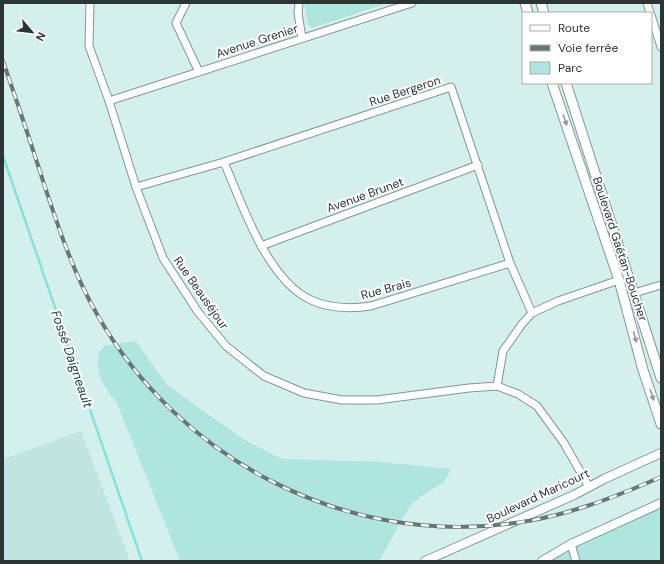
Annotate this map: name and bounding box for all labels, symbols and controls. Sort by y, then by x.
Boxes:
north arrow [12,12,52,52]
legend [522,12,652,84]
street label: Avenue Grenier [214,20,300,62]
text: Route [558,20,590,36]
text: N [33,30,49,44]
text: Voie ferrée [558,40,618,56]
text: Parc [558,60,582,76]
street label: Rue Bergeron [367,72,443,110]
one-way arrow [562,114,568,126]
street label: Avenue Brunet [324,174,406,216]
street label: Boulevard Gaétan-Boucher [589,175,651,324]
street label: Rue Beauséjour [170,253,232,333]
street label: Rue Brais [359,275,413,303]
water label: Fossé Daigneault [47,308,97,411]
one-way arrow [632,331,638,343]
one-way arrow [649,389,655,401]
street label: Boulevard Maricourt [484,465,592,527]

